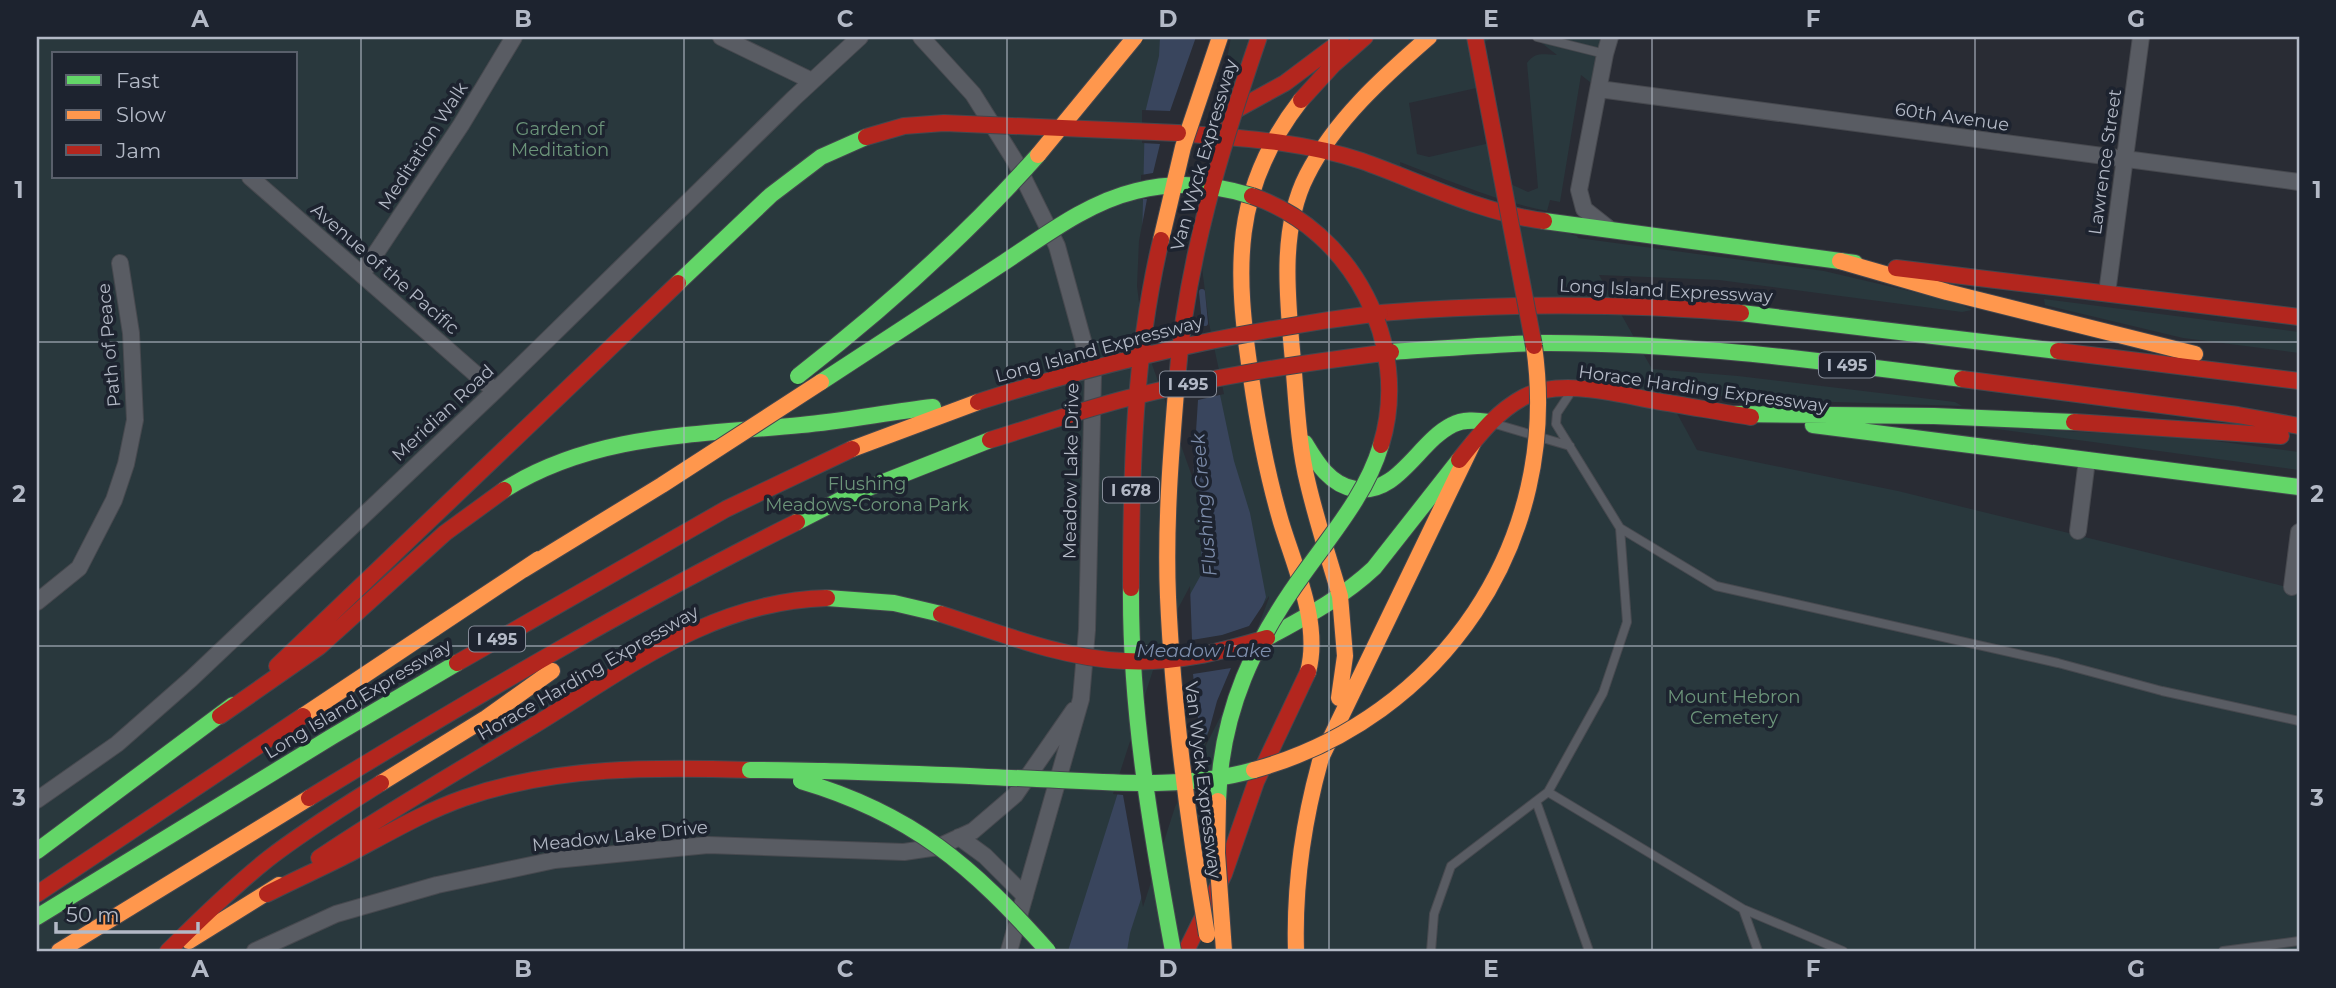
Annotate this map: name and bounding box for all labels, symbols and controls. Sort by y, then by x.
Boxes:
text: A [190,5,209,33]
text: B [514,5,532,33]
text: C [837,5,854,33]
text: D [1159,5,1178,33]
text: E [1483,5,1499,33]
text: F [1806,5,1821,33]
text: G [2127,5,2145,33]
legend [52,52,298,178]
street label: Van Wyck Expressway [1166,56,1242,253]
text: Fast [116,68,160,93]
street label: Meditation Walk [373,78,473,214]
street label: Lawrence Street [2084,88,2126,236]
street label: 60th Avenue [1893,98,2011,136]
text: Slow [116,102,166,127]
park label: Garden of Meditation [511,118,609,161]
text: Jam [115,138,161,163]
text: 1 [14,176,24,204]
text: 1 [2312,176,2322,204]
street label: Avenue of the Pacific [307,199,463,339]
street label: Long Island Expressway [1559,274,1774,308]
street label: Path of Peace [93,282,125,408]
street label: Long Island Expressway [993,311,1205,387]
road number: I 495 [1819,352,1875,378]
street label: Meridian Road [387,360,499,466]
street label: Horace Harding Expressway [1577,361,1829,417]
road number: I 495 [1160,372,1216,396]
street label: Meadow Lake Drive [1058,382,1084,559]
water label: Flushing Creek [1186,432,1222,577]
park label: Flushing Meadows-Corona Park [765,473,969,516]
road number: I 678 [1103,477,1159,503]
text: 2 [12,480,26,508]
text: 2 [2310,480,2324,508]
street label: Horace Harding Expressway [474,600,703,745]
road number: I 495 [469,626,525,652]
street label: Long Island Expressway [261,634,456,764]
water label: Meadow Lake [1137,639,1271,662]
street label: Van Wyck Expressway [1180,680,1226,880]
park label: Mount Hebron Cemetery [1668,686,1800,729]
text: 3 [11,784,26,812]
text: 3 [2309,784,2324,812]
street label: Meadow Lake Drive [531,816,709,856]
scale bar [56,890,198,934]
text: 50 m [66,902,120,927]
text: A [190,955,209,983]
text: B [514,955,532,983]
text: C [837,955,854,983]
text: D [1159,955,1178,983]
text: E [1483,955,1499,983]
text: F [1806,955,1821,983]
text: G [2127,955,2145,983]

